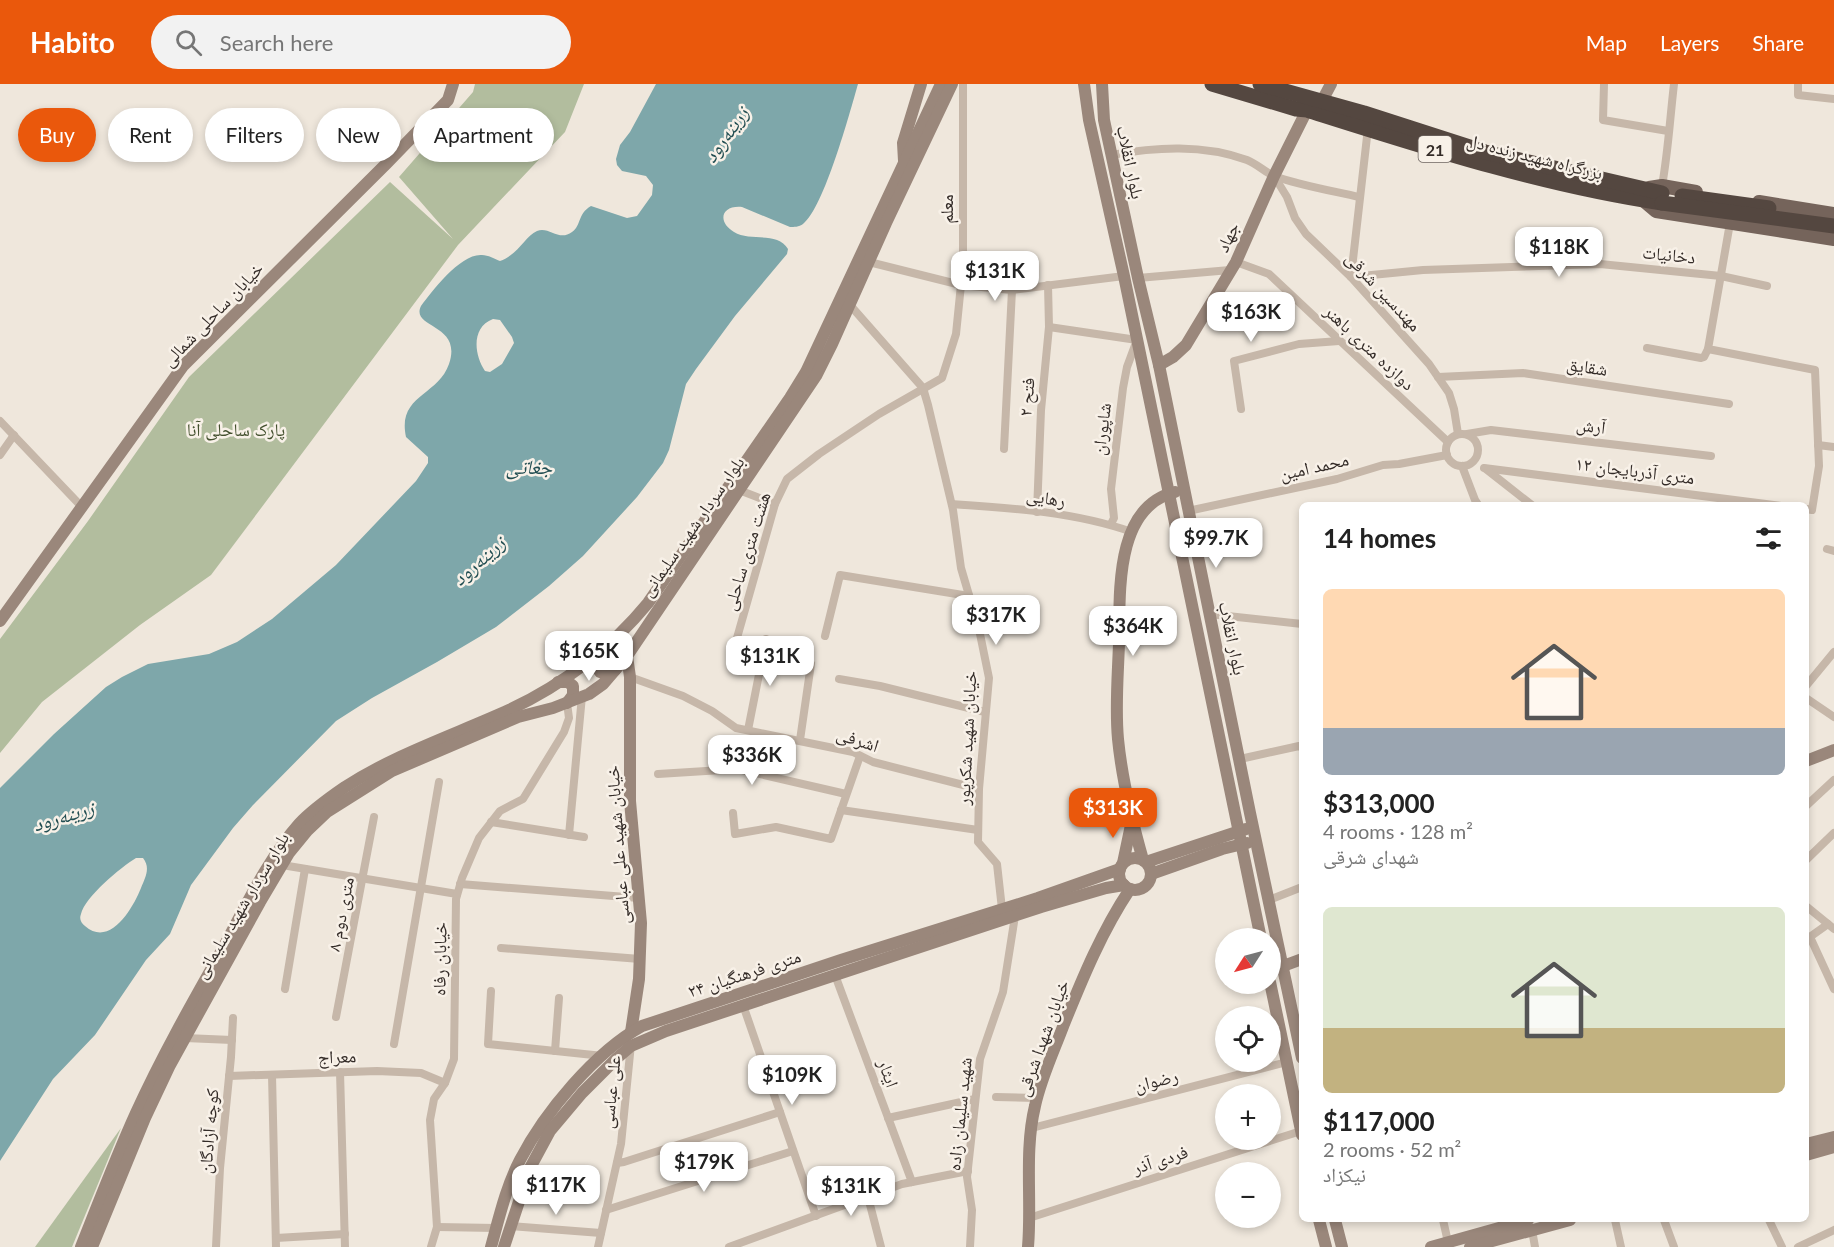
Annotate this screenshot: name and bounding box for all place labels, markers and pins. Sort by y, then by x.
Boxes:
pin: $118K [1517,227,1601,278]
pin: $131K [953,251,1037,302]
pin: $163K [1209,292,1293,343]
pin: $99.7K [1167,518,1265,569]
pin: $317K [954,595,1038,646]
pin: $364K [1091,606,1175,657]
pin: $165K [547,631,631,682]
pin: $131K [728,636,812,687]
pin: $336K [710,735,794,786]
pin: $313K [1071,788,1155,839]
pin: $109K [750,1055,834,1106]
pin: $179K [662,1142,746,1193]
pin: $117K [514,1165,598,1216]
pin: $131K [809,1166,893,1217]

